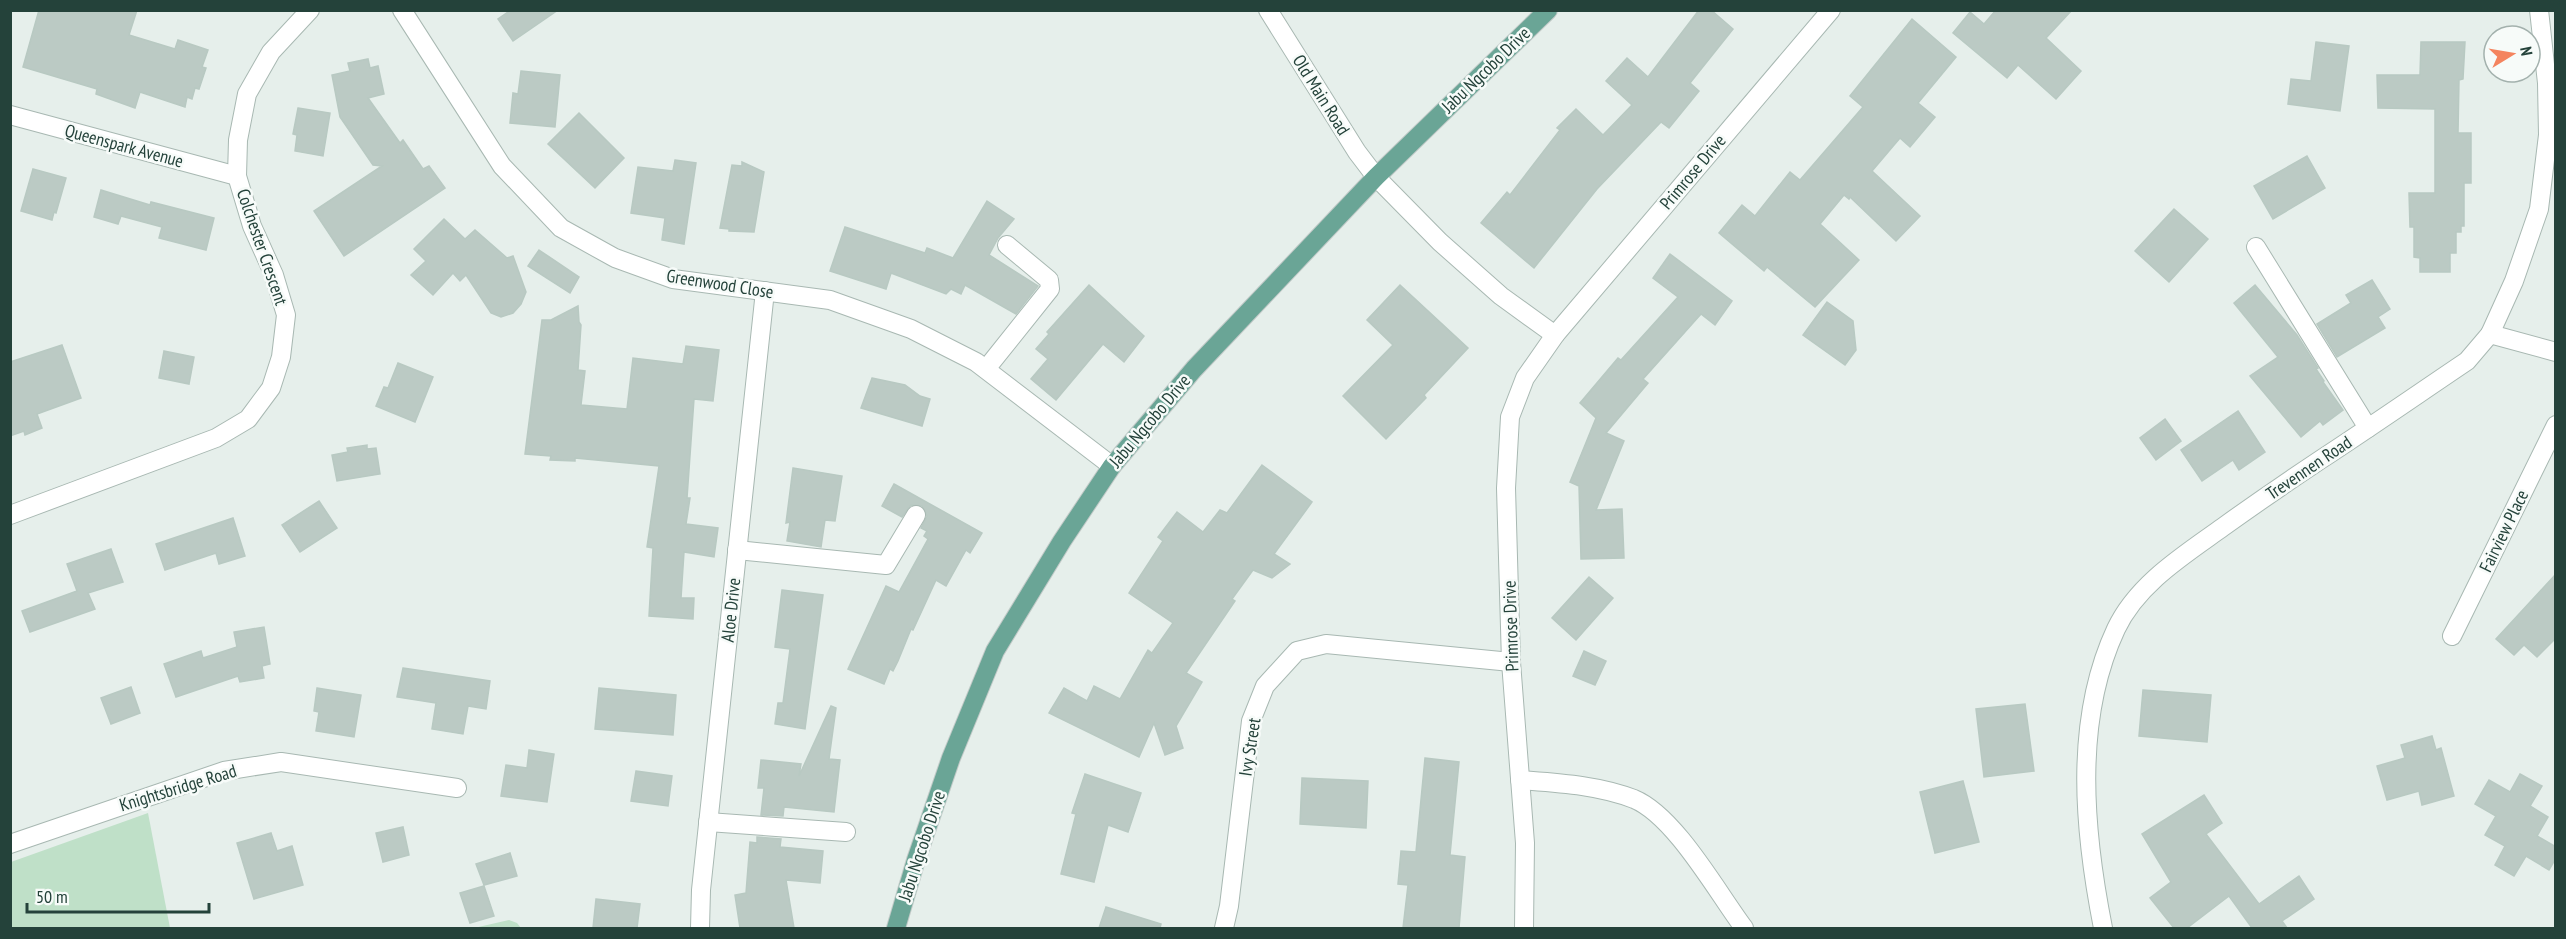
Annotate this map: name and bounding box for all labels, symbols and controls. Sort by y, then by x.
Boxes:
street label: Jabu Ngcobo Drive [1436,22,1535,118]
north arrow [2482,24,2542,84]
text: N [2516,45,2537,57]
street label: Old Main Road [1288,50,1355,139]
street label: Queenspark Avenue [62,119,186,172]
street label: Primrose Drive [1655,129,1731,214]
street label: Colchester Crescent [232,186,293,308]
street label: Greenwood Close [665,264,775,303]
street label: Jabu Ngcobo Drive [1103,369,1195,473]
street label: Trevennen Road [2261,430,2356,505]
street label: Fairview Place [2474,486,2533,576]
street label: Aloe Drive [716,577,745,643]
street label: Primrose Drive [1497,580,1524,672]
street label: Ivy Street [1234,716,1265,778]
street label: Knightsbridge Road [117,759,239,816]
street label: Jabu Ngcobo Drive [893,788,950,905]
scale bar [27,876,208,914]
text: 50 m [36,885,68,908]

